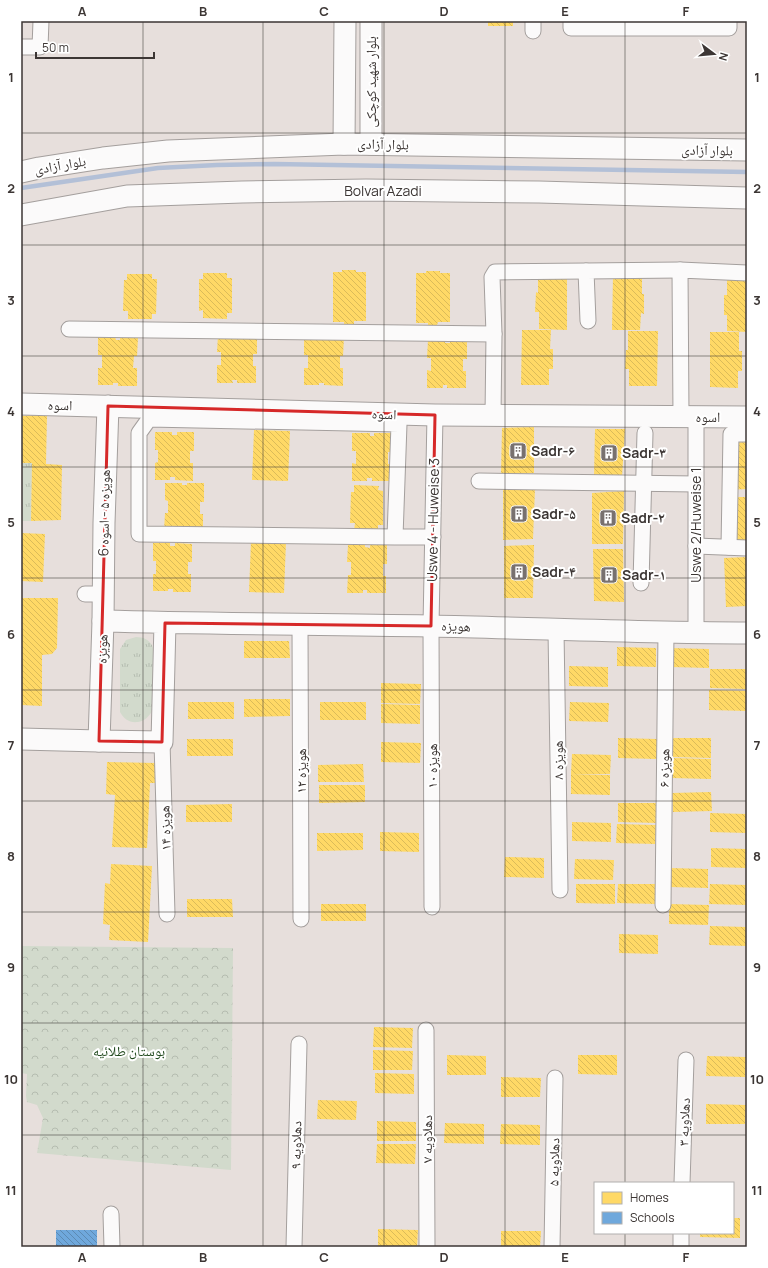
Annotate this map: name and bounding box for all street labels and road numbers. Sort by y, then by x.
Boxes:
street label: بلوار شهید کوچکی [361,36,380,128]
street label: بلوار آزادی [357,134,409,153]
street label: بلوار آزادی [681,140,733,159]
street label: بلوار آزادی [33,151,87,178]
street label: Bolvar Azadi [344,181,422,200]
street label: اسوه [47,395,73,414]
street label: اسوه [371,404,397,423]
street label: اسوه [696,407,720,426]
street label: Uswe 4 - Huweise 3 [422,458,443,582]
street label: Uswe 2/Huweise 1 [686,467,705,583]
street label: هویزه ۵ - اسوه 6 [93,469,114,557]
street label: هویزه [441,615,471,636]
street label: هویزه [91,634,112,664]
street label: هویزه ۸ [548,740,567,780]
street label: هویزه ۱۰ [422,743,441,789]
street label: هویزه ۱۲ [291,748,310,794]
street label: هویزه ۶ [654,748,673,788]
street label: هویزه ۱۴ [154,805,175,851]
street label: دهلاویه ۳ [673,1097,694,1146]
street label: دهلاویه ۷ [417,1115,436,1163]
street label: دهلاویه ۹ [286,1121,305,1169]
street label: دهلاویه ۵ [544,1138,563,1186]

